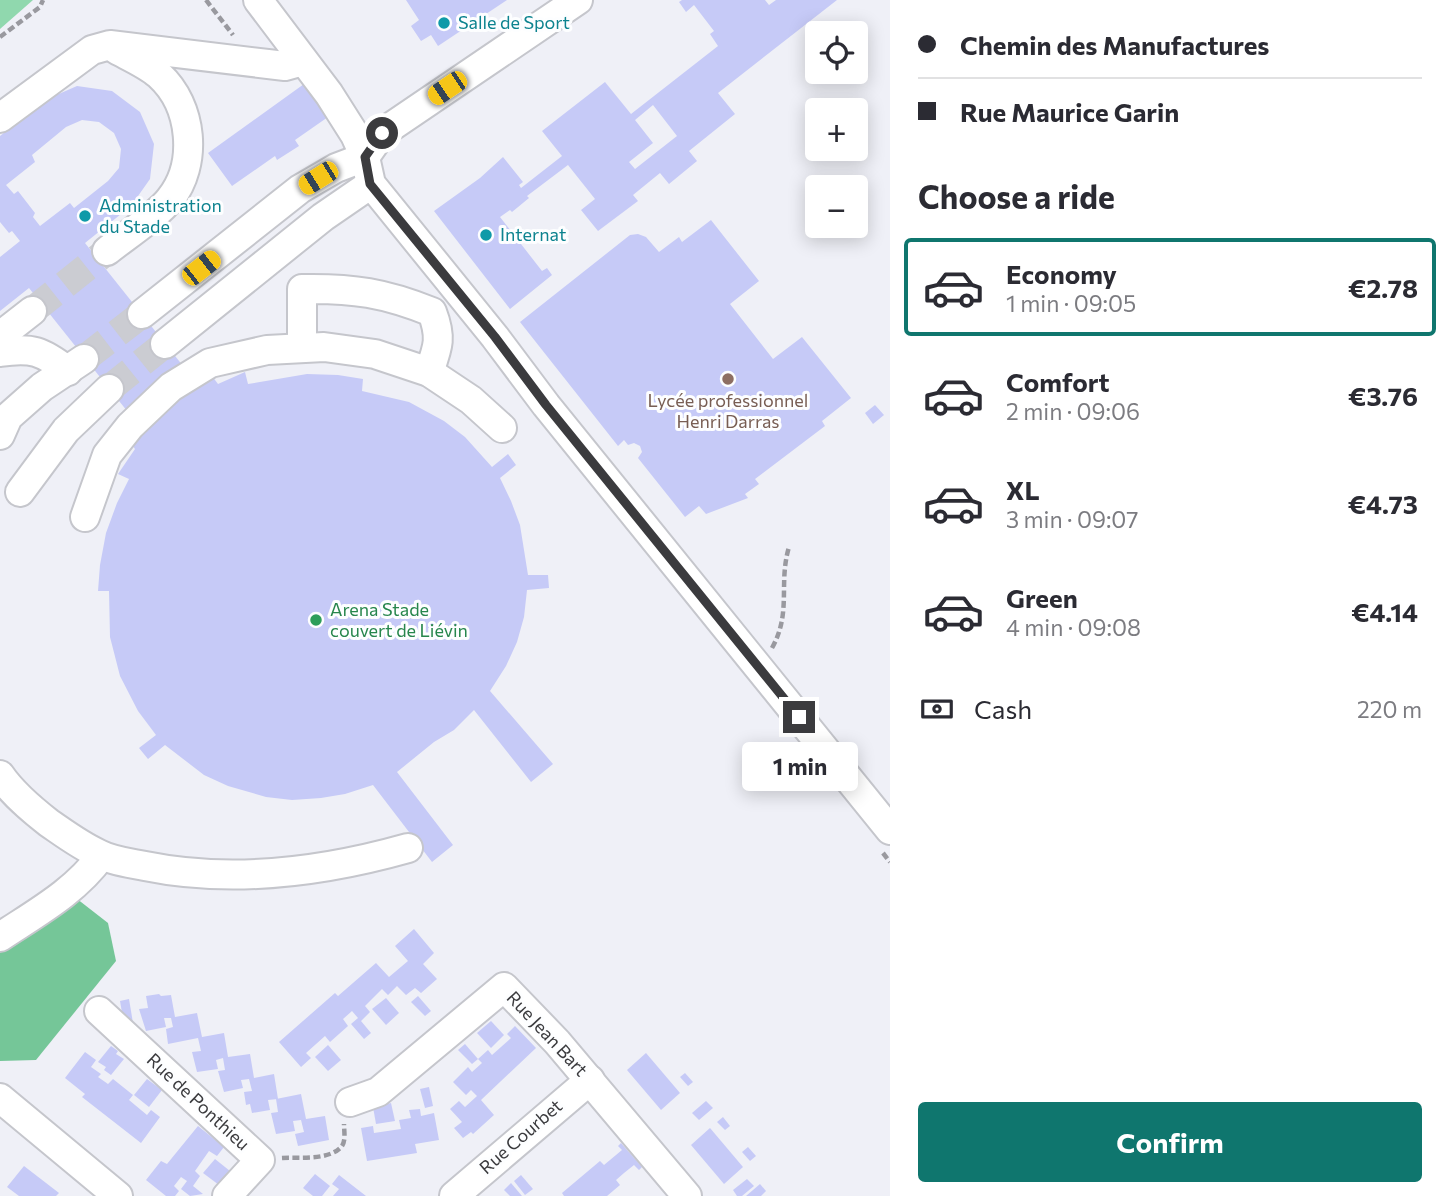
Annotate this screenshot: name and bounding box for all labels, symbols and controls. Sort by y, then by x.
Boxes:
place label: Salle de Sport [458,11,570,33]
marker: Salle de Sport [436,15,452,31]
map controls [805,21,868,238]
button: locate [805,21,868,84]
text: Chemin des Manufactures [960,29,1269,60]
car [424,68,471,108]
text: Rue Maurice Garin [960,96,1179,127]
button: + [805,98,868,161]
route start [366,117,398,149]
car [295,158,342,198]
button: − [805,175,868,238]
text: Choose a ride [918,176,1115,216]
place label: Administration du Stade [99,194,222,237]
marker: Administration du Stade [77,208,93,224]
place label: Internat [500,223,566,245]
marker: Internat [478,227,494,243]
car [178,247,225,289]
icon: car [922,256,985,319]
text: Economy [1006,258,1117,289]
text: €2.78 [1348,272,1418,303]
text: 1 min · 09:05 [1006,289,1136,317]
icon: car [922,364,985,427]
text: Comfort [1006,366,1109,397]
marker: Lycée professionnel Henri Darras [720,371,736,387]
text: €3.76 [1348,380,1418,411]
place label: Lycée professionnel Henri Darras [648,389,808,432]
text: 2 min · 09:06 [1006,397,1140,425]
icon: car [922,472,985,535]
text: XL [1006,474,1040,505]
text: €4.73 [1348,488,1418,519]
text: 3 min · 09:07 [1006,505,1138,533]
icon: car [922,580,985,643]
text: Green [1006,582,1078,613]
text: €4.14 [1351,596,1418,627]
place label: Arena Stade couvert de Liévin [330,598,468,641]
marker: Arena Stade couvert de Liévin [308,612,324,628]
text: 4 min · 09:08 [1006,613,1141,641]
icon: cash [918,690,956,728]
text: Cash [974,693,1032,724]
text: 220 m [1357,695,1422,723]
route end [783,701,815,733]
callout: 1 min [741,742,857,790]
text: 1 min [773,752,827,780]
street label: Rue Jean Bart [503,986,593,1080]
street label: Rue de Ponthieu [143,1048,255,1154]
street label: Rue Courbet [474,1094,566,1178]
button: Confirm [918,1102,1422,1182]

